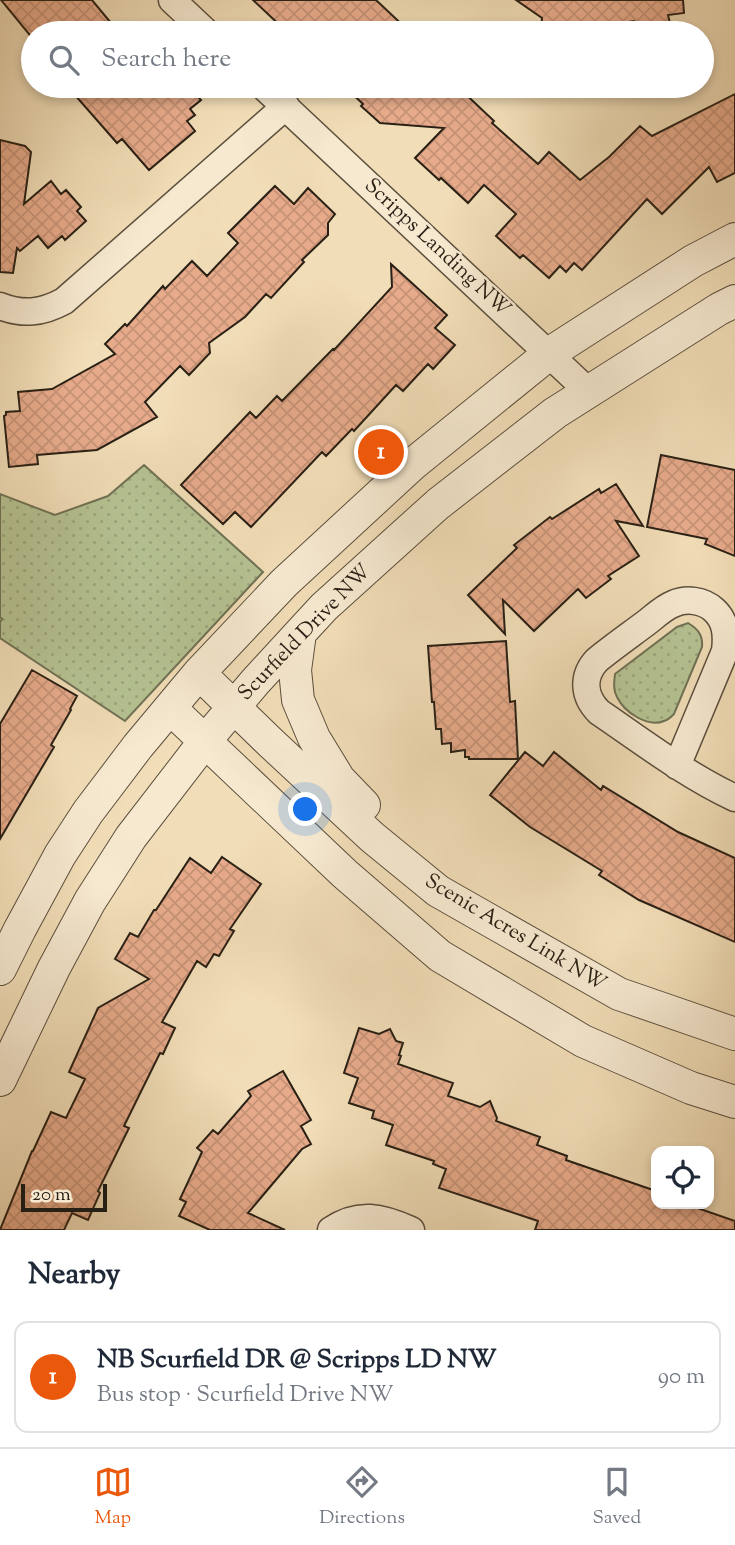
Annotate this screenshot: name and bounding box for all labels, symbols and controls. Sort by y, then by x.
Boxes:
search box [21,21,714,98]
icon: search [45,41,83,79]
text: Search here [101,41,231,78]
street label: Scripps Landing NW [357,172,517,324]
pin: 1 [358,426,404,478]
street label: Scurfield Drive NW [232,558,378,708]
your location [288,792,322,826]
street label: Scenic Acres Link NW [419,867,611,999]
map controls [651,1146,714,1209]
button: locate [651,1146,714,1209]
scale bar [21,1181,107,1213]
text: 20 m [32,1182,71,1209]
text: Nearby [28,1254,120,1297]
text: NB Scurfield DR @ Scripps LD NW [97,1342,497,1379]
text: 1 [49,1361,57,1394]
text: 90 m [658,1361,705,1394]
text: Bus stop · Scurfield Drive NW [97,1379,394,1412]
tab: Map [94,1463,132,1532]
tab: Directions [319,1463,405,1532]
tab: Saved [592,1463,641,1532]

